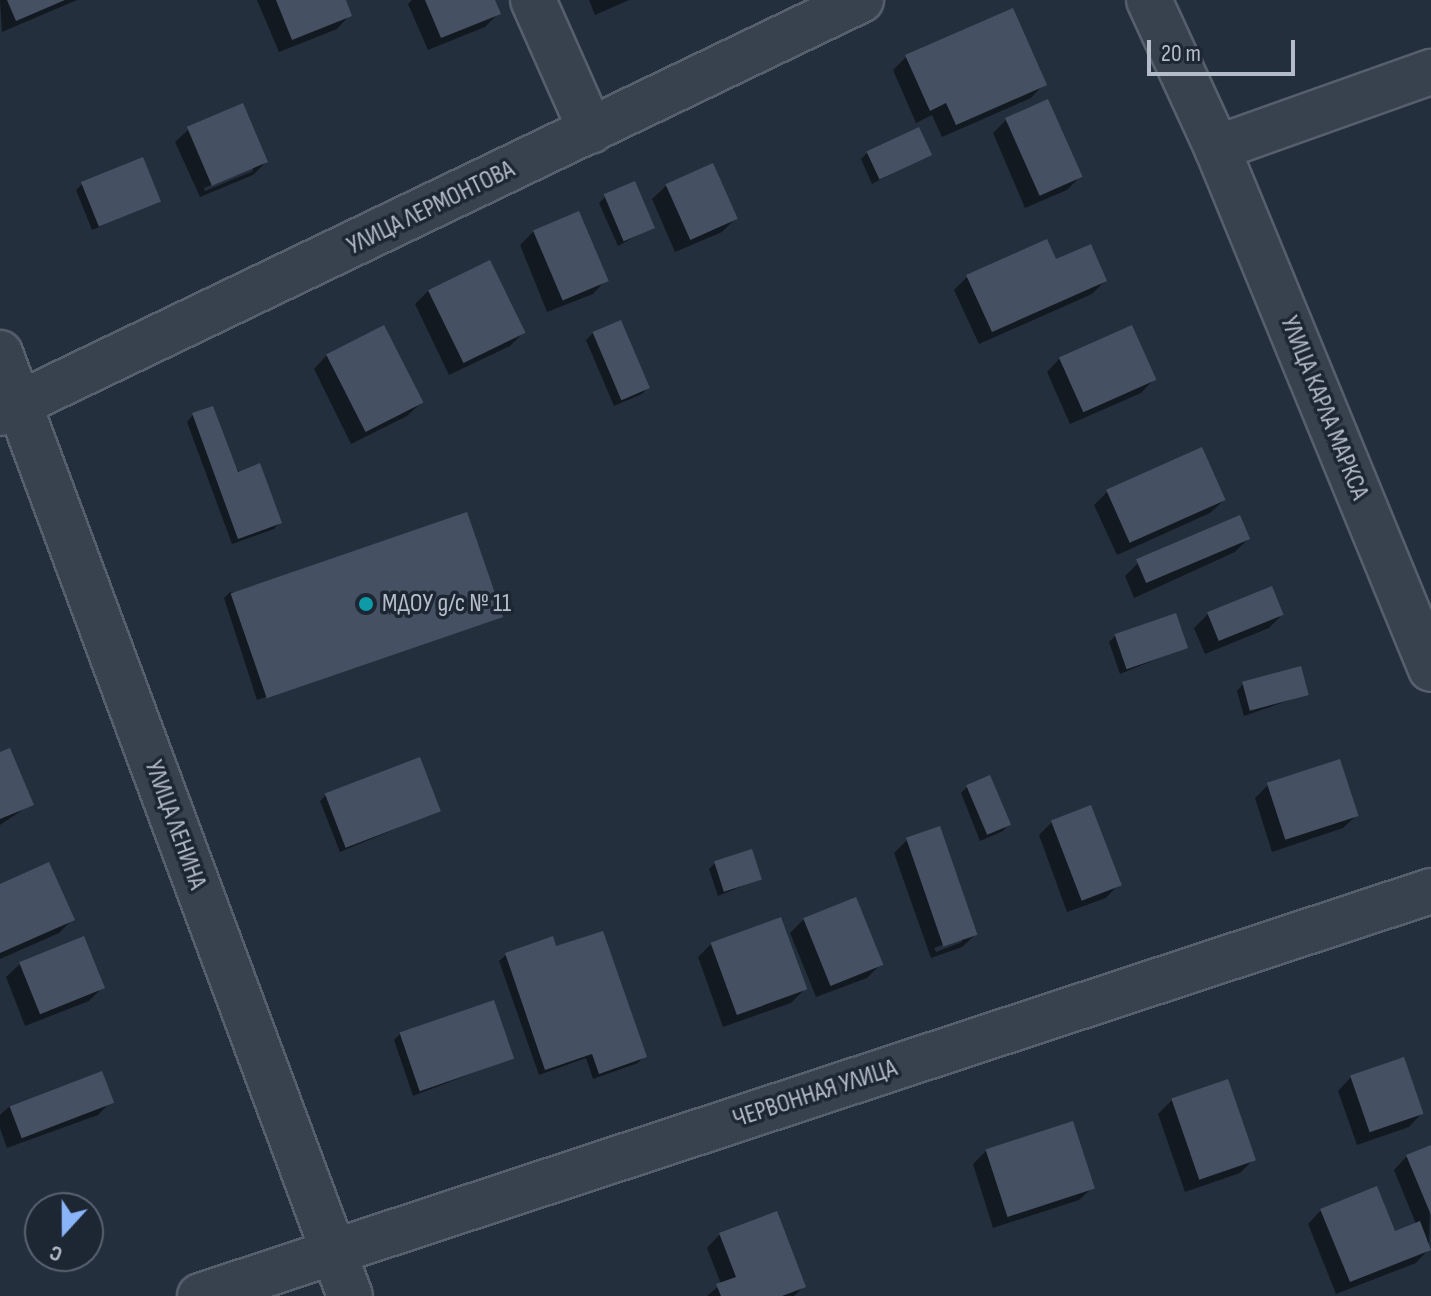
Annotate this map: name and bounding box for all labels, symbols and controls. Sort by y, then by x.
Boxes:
scale bar [1151,24,1299,74]
text: 20 m [1161,39,1201,68]
street label: УЛИЦА ЛЕРМОНТОВА [342,154,520,262]
street label: УЛИЦА КАРЛА МАРКСА [1273,312,1375,504]
place label: МДОУ д/с № 11 [382,588,511,620]
marker: МДОУ д/с № 11 [357,595,375,613]
street label: УЛИЦА ЛЕНИНА [137,756,213,894]
street label: ЧЕРВОННАЯ УЛИЦА [729,1053,901,1135]
north arrow [24,1192,104,1272]
text: С [46,1238,66,1268]

